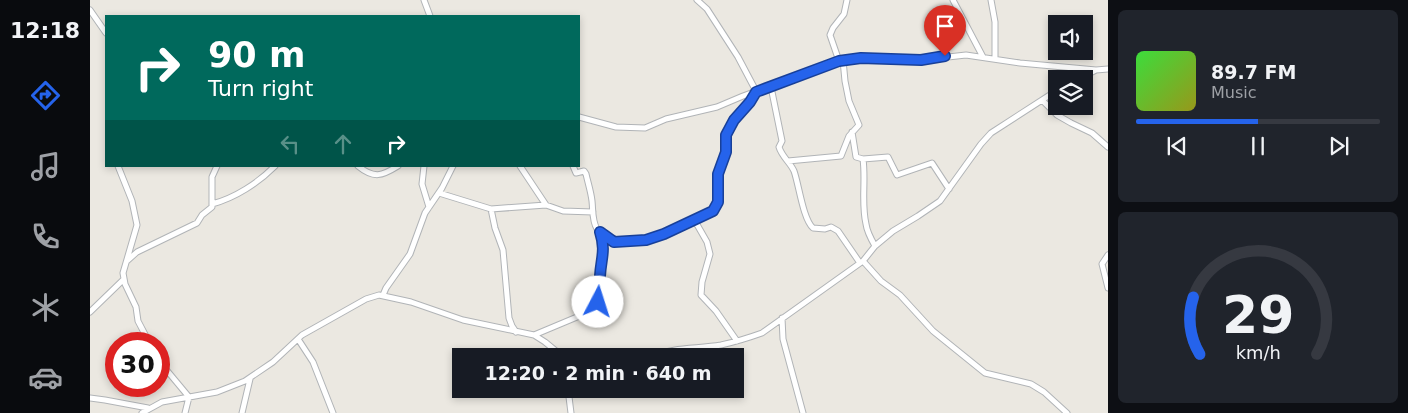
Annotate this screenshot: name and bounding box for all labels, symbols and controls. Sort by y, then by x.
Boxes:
pin [924,5,966,56]
icon: arrive [931,12,959,40]
map controls [1048,15,1093,115]
button: sound [1048,15,1093,60]
text: 12:18 [10,18,80,43]
icon: right [125,35,190,100]
text: 90 m [208,35,305,75]
text: 89.7 FM [1211,61,1296,83]
button: layers [1048,70,1093,115]
text: Turn right [208,76,313,101]
icon: directions [28,78,63,113]
text: Music [1211,83,1257,102]
icon: left [276,130,304,158]
icon: ahead [329,130,357,158]
icon: right [382,130,410,158]
icon: previous [1163,132,1191,160]
icon: pause [1244,132,1272,160]
icon: next [1325,132,1353,160]
icon: music [28,149,63,184]
icon: phone [28,219,63,254]
position arrow [571,275,623,327]
text: 29 [1222,285,1294,345]
icon: climate [28,290,63,325]
speed limit sign: 30 [105,332,170,397]
text: km/h [1235,342,1281,363]
icon: car [28,360,63,395]
text: 12:20 · 2 min · 640 m [484,362,712,384]

